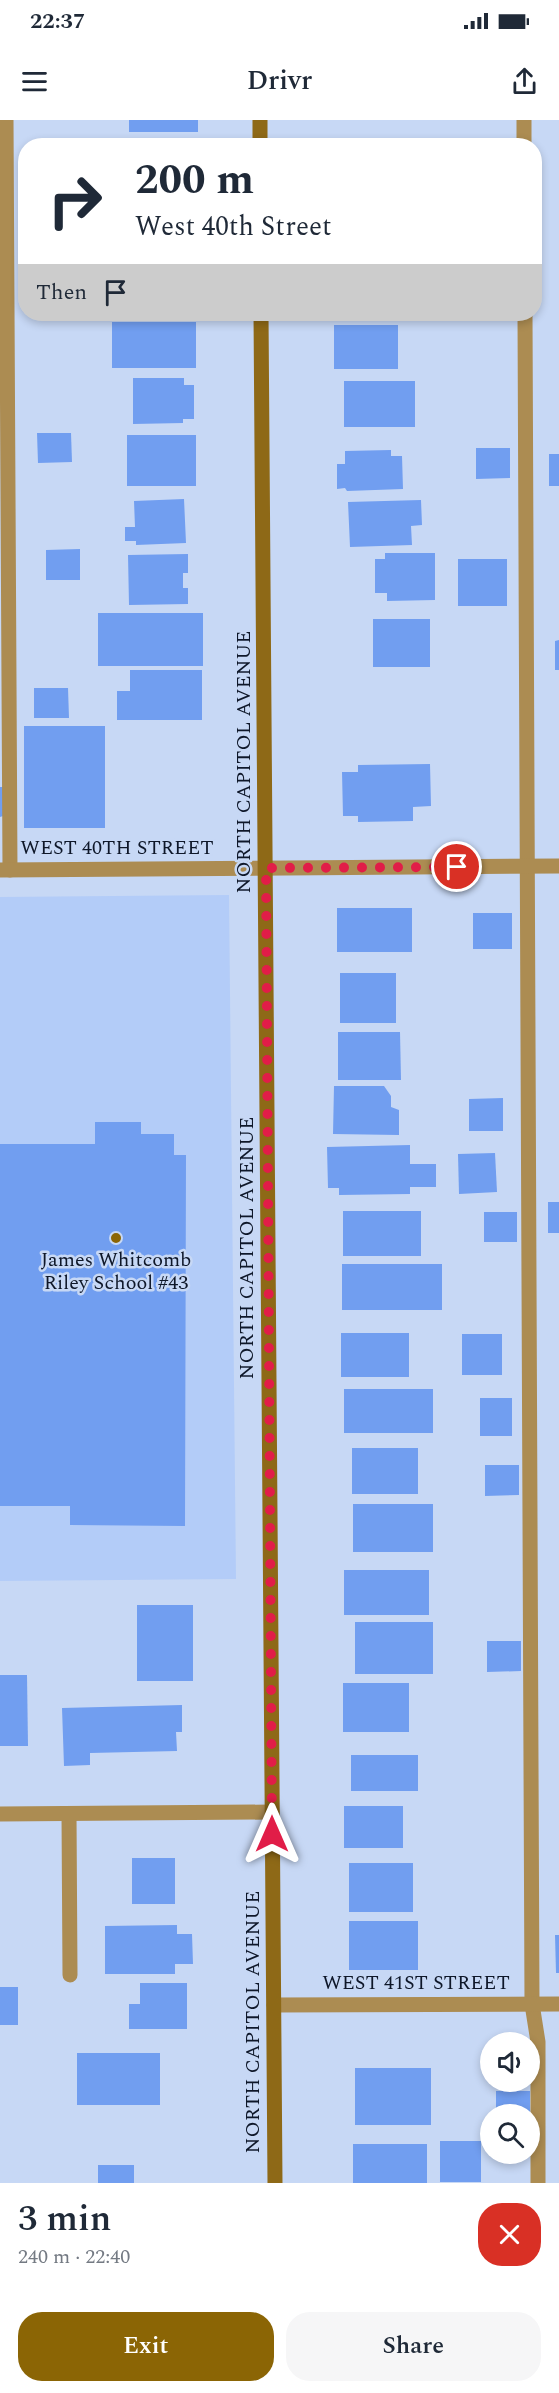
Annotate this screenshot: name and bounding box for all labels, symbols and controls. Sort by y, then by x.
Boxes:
text: 22:37 [30,5,85,38]
text: Drivr [247,60,312,102]
icon: menu [18,65,51,98]
icon: share [508,65,541,98]
text: 200 m [135,149,254,212]
icon: right [36,162,114,240]
text: West 40th Street [135,206,332,248]
text: Then [36,276,87,309]
icon: arrive [99,276,132,309]
street label: NORTH CAPITOL AVENUE [229,631,259,893]
street label: WEST 40TH STREET [20,833,214,863]
pin [431,841,482,892]
icon: arrive [440,850,473,883]
street label: NORTH CAPITOL AVENUE [232,1117,262,1379]
marker: James Whitcomb Riley School #43 [109,1231,123,1245]
place label: James Whitcomb Riley School #43 [41,1245,191,1298]
position arrow [240,1802,304,1866]
street label: NORTH CAPITOL AVENUE [238,1891,268,2153]
street label: WEST 41ST STREET [322,1968,510,1998]
map controls [480,2032,540,2164]
button: sound [480,2032,540,2092]
button: search [480,2104,540,2164]
text: 3 min [18,2192,111,2247]
button: close [478,2203,541,2266]
text: 240 m · 22:40 [18,2242,130,2272]
button: Exit [18,2312,274,2381]
button: Share [286,2312,541,2381]

